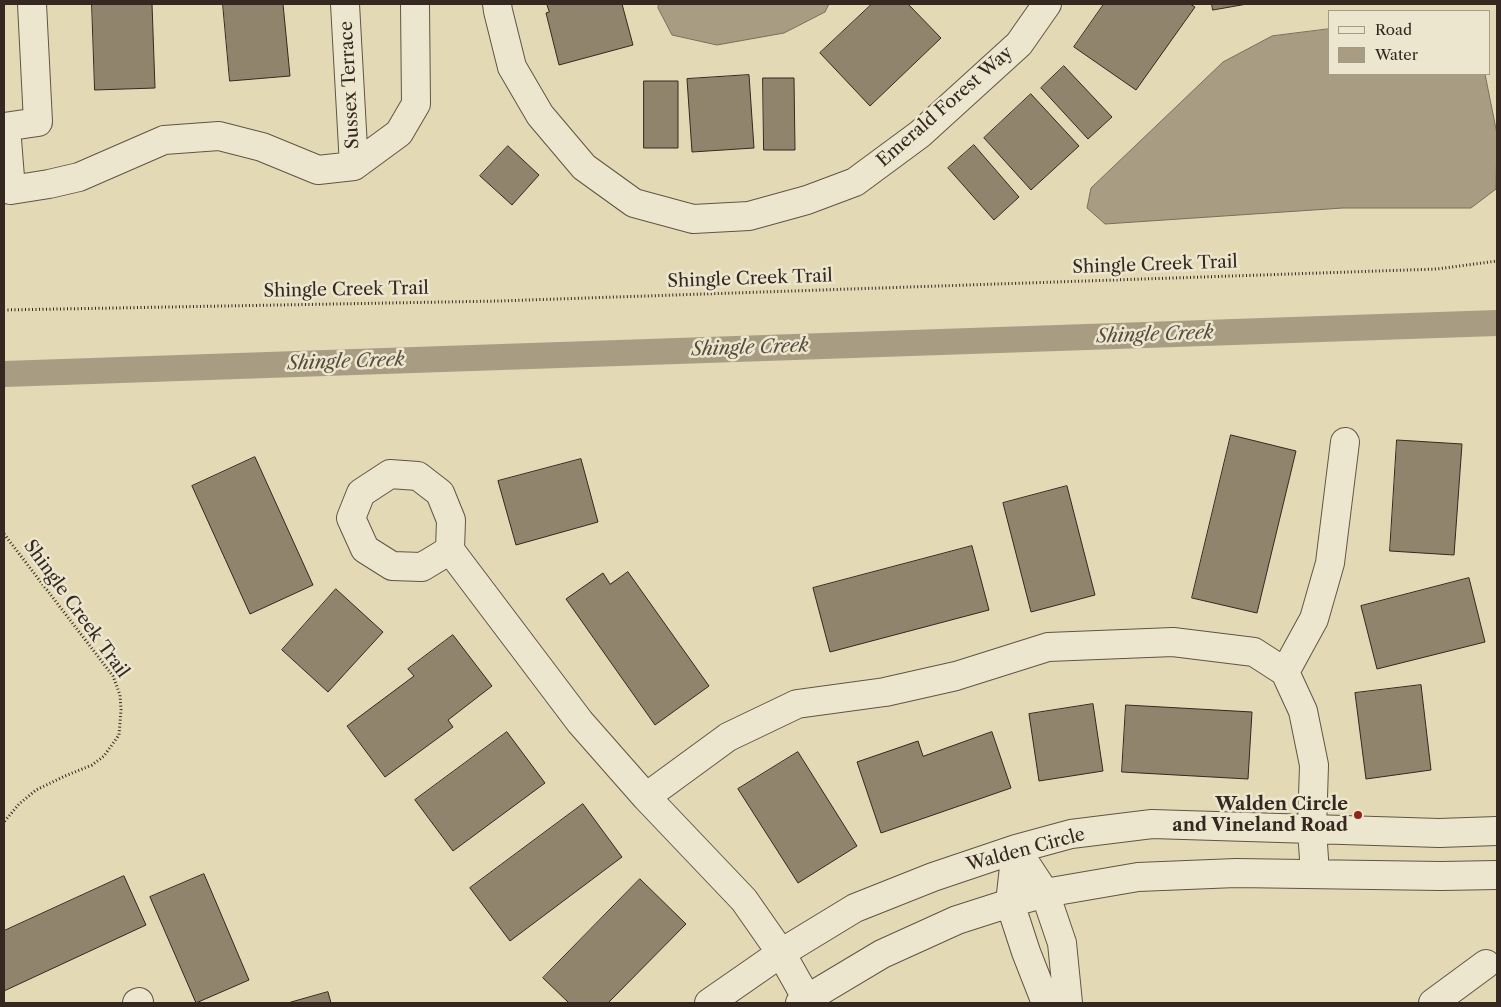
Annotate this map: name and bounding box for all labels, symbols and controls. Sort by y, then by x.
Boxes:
legend [1328,10,1491,75]
street label: Sussex Terrace [336,20,364,150]
text: Road [1375,20,1412,39]
street label: Emerald Forest Way [873,42,1017,172]
text: Water [1375,45,1418,64]
street label: Shingle Creek Trail [1072,251,1238,279]
street label: Shingle Creek Trail [667,265,833,293]
street label: Shingle Creek Trail [263,278,429,302]
water label: Shingle Creek [1096,322,1214,348]
water label: Shingle Creek [691,335,809,361]
water label: Shingle Creek [287,349,405,375]
street label: Shingle Creek Trail [19,536,133,682]
place label: Walden Circle and Vineland Road [1172,794,1348,836]
marker: Walden Circle and Vineland Road [1352,809,1364,821]
street label: Walden Circle [964,824,1088,876]

